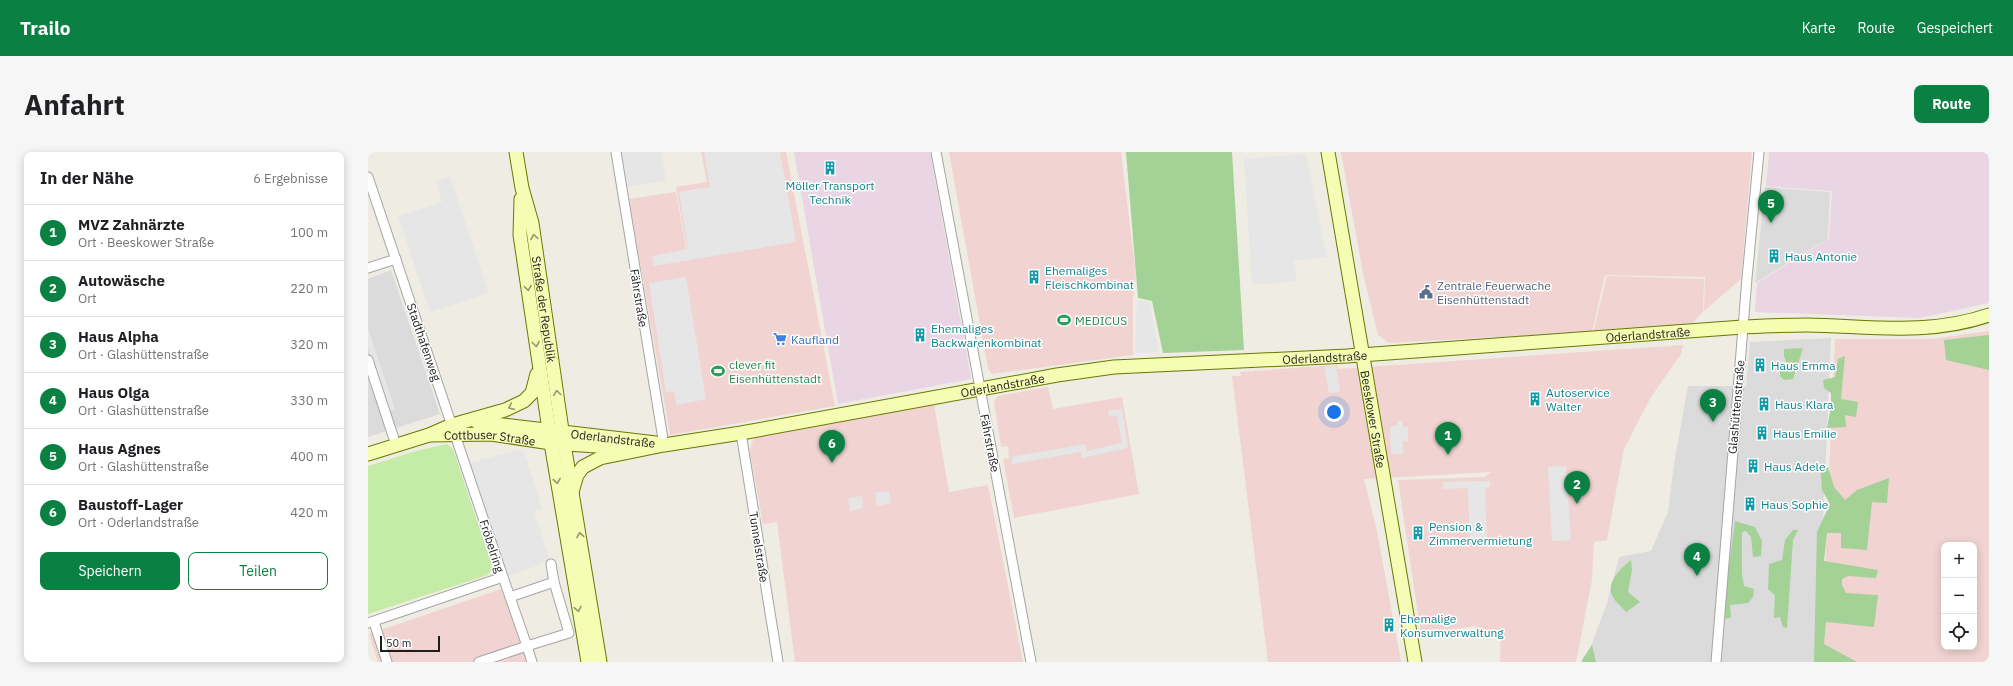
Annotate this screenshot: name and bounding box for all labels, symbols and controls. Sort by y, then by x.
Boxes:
text: Trailo [20,16,70,40]
text: Karte [1802,19,1836,37]
text: Route [1858,19,1895,37]
text: Gespeichert [1917,19,1993,37]
button: Route [1914,85,1989,123]
text: Anfahrt [24,86,125,123]
building icon: Möller Transport Technik [822,160,838,176]
text: In der Nähe [40,167,134,189]
text: 6 Ergebnisse [253,170,328,187]
place label: Möller Transport Technik [786,178,874,207]
pin: 5 [1758,190,1784,223]
text: MVZ Zahnärzte [78,215,185,234]
text: 1 [49,224,57,241]
text: 100 m [290,224,328,241]
text: Ort · Beeskower Straße [78,234,214,251]
one-way arrow [530,234,539,240]
building icon: Haus Antonie [1766,248,1782,264]
place label: Haus Antonie [1785,249,1858,264]
street label: Straße der Republik [529,255,560,364]
place label: Ehemaliges Fleischkombinat [1045,263,1134,292]
street label: Fährstraße [627,268,651,329]
building icon: Ehemaliges Fleischkombinat [1026,269,1042,285]
text: Autowäsche [78,271,165,290]
place label: Zentrale Feuerwache Eisenhüttenstadt [1437,278,1551,307]
text: 2 [49,280,57,297]
text: 220 m [290,280,328,297]
one-way arrow [523,284,532,291]
public building icon: Zentrale Feuerwache Eisenhüttenstadt [1418,284,1434,300]
text: Ort [78,290,97,307]
street label: Stadthafenweg [404,301,445,383]
sports icon: MEDICUS [1056,312,1072,328]
place label: MEDICUS [1075,313,1127,328]
place label: Ehemaliges Backwarenkombinat [931,321,1042,350]
street label: Oderlandstraße [1605,323,1691,345]
text: Haus Alpha [78,327,159,346]
building icon: Ehemaliges Backwarenkombinat [912,327,928,343]
supermarket icon: Kaufland [772,331,788,347]
place label: Kaufland [791,332,839,347]
text: 3 [49,336,57,353]
text: 320 m [290,336,328,353]
one-way arrow [531,340,540,347]
text: Ort · Glashüttenstraße [78,346,209,363]
street label: Oderlandstraße [1282,347,1368,367]
place label: clever fit Eisenhüttenstadt [729,357,821,386]
building icon: Haus Emma [1752,357,1768,373]
place label: Haus Emma [1771,358,1836,373]
street label: Glashüttenstraße [1724,359,1748,455]
sports icon: clever fit Eisenhüttenstadt [710,363,726,379]
street label: Beeskower Straße [1358,369,1389,470]
street label: Oderlandstraße [959,370,1046,400]
text: Haus Olga [78,383,149,402]
place label: Autoservice Walter [1546,385,1610,414]
pin: 3 [1700,389,1726,422]
one-way arrow [553,390,562,396]
building icon: Autoservice Walter [1527,391,1543,407]
text: 4 [49,392,57,409]
text: 330 m [290,392,328,409]
building icon: Haus Klara [1756,396,1772,412]
place label: Haus Klara [1775,397,1834,412]
text: Ort · Glashüttenstraße [78,402,209,419]
one-way arrow [508,402,516,410]
your location [1324,402,1344,422]
street label: Fährstraße [977,413,1003,474]
pin: 1 [1435,422,1461,455]
building icon: Haus Emilie [1754,425,1770,441]
street label: Cottbuser Straße [444,426,537,448]
street label: Oderlandstraße [570,426,657,450]
place label: Haus Emilie [1773,426,1837,441]
pin: 6 [819,430,845,463]
text: Haus Agnes [78,439,161,458]
text: 5 [49,448,57,465]
text: 400 m [290,448,328,465]
text: Ort · Glashüttenstraße [78,458,209,475]
building icon: Haus Adele [1745,458,1761,474]
place label: Haus Adele [1764,459,1826,474]
pin: 2 [1564,471,1590,504]
one-way arrow [552,478,561,484]
text: Baustoff-Lager [78,495,183,514]
building icon: Haus Sophie [1742,496,1758,512]
place label: Haus Sophie [1761,497,1829,512]
text: 6 [49,504,57,521]
text: 420 m [290,504,328,521]
street label: Tunnelstraße [746,510,772,584]
text: Ort · Oderlandstraße [78,514,199,531]
street label: Fröbelring [476,518,508,575]
place label: Pension & Zimmervermietung [1429,519,1533,548]
building icon: Pension & Zimmervermietung [1410,525,1426,541]
one-way arrow [576,532,584,538]
map controls [1941,542,1977,650]
button: + [1941,542,1977,578]
pin: 4 [1684,543,1710,576]
button: Speichern [40,552,180,590]
button: Teilen [188,552,328,590]
button: − [1941,578,1977,614]
one-way arrow [574,606,582,612]
place label: Ehemalige Konsumverwaltung [1400,611,1504,640]
button: locate [1941,614,1977,650]
building icon: Ehemalige Konsumverwaltung [1381,617,1397,633]
scale bar [380,634,440,653]
text: 50 m [386,636,411,650]

